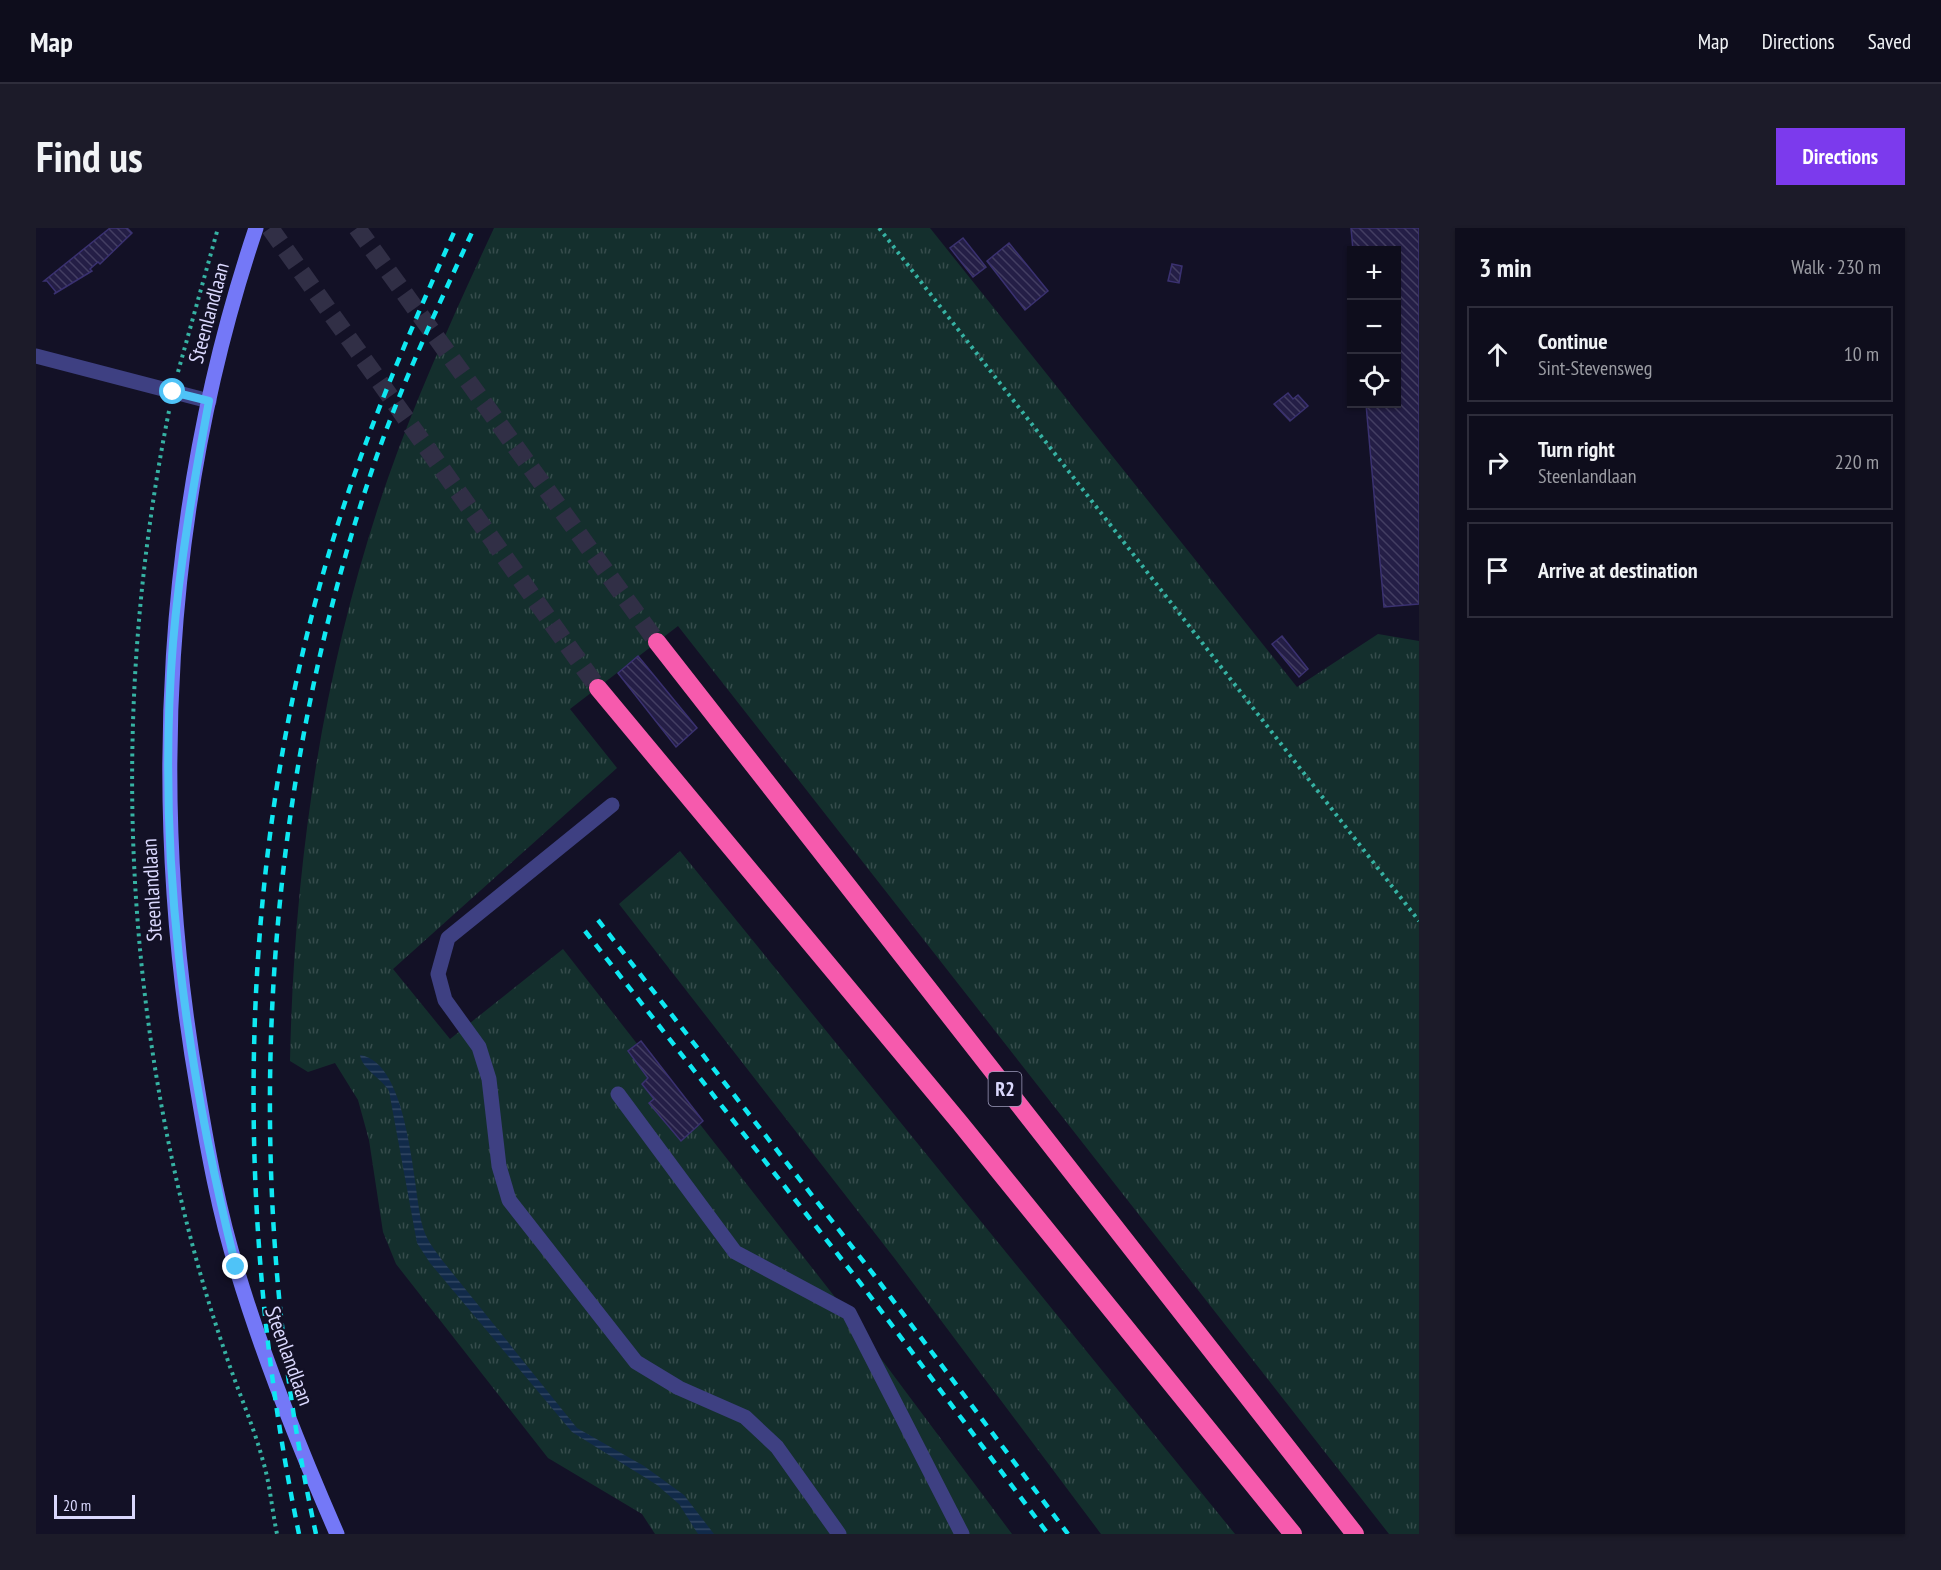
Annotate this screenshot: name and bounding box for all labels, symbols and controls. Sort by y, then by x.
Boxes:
text: Map [30,23,73,60]
text: Map [1698,28,1729,55]
text: Directions [1762,28,1835,55]
text: Saved [1868,28,1911,55]
button: Directions [1776,128,1905,185]
text: Find us [36,129,143,184]
map controls [1347,246,1401,408]
button: + [1347,246,1401,300]
text: 3 min [1479,251,1532,284]
text: Walk · 230 m [1791,254,1881,280]
street label: Steenlandlaan [182,259,235,366]
button: − [1347,300,1401,354]
text: Continue [1538,327,1608,355]
icon: ahead [1481,338,1514,371]
text: 10 m [1844,341,1879,367]
button: locate [1347,354,1401,408]
text: Sint-Stevensweg [1538,355,1652,381]
route start [159,378,185,404]
text: Turn right [1538,435,1615,463]
icon: right [1481,446,1514,479]
text: 220 m [1835,449,1879,475]
text: Steenlandlaan [1538,463,1637,489]
icon: arrive [1481,554,1514,587]
text: Arrive at destination [1538,556,1698,584]
street label: Steenlandlaan [135,838,168,942]
road number: R2 [988,1072,1022,1106]
route end [222,1253,248,1279]
street label: Steenlandlaan [259,1303,320,1409]
scale bar [54,1492,135,1520]
text: 20 m [63,1495,91,1515]

